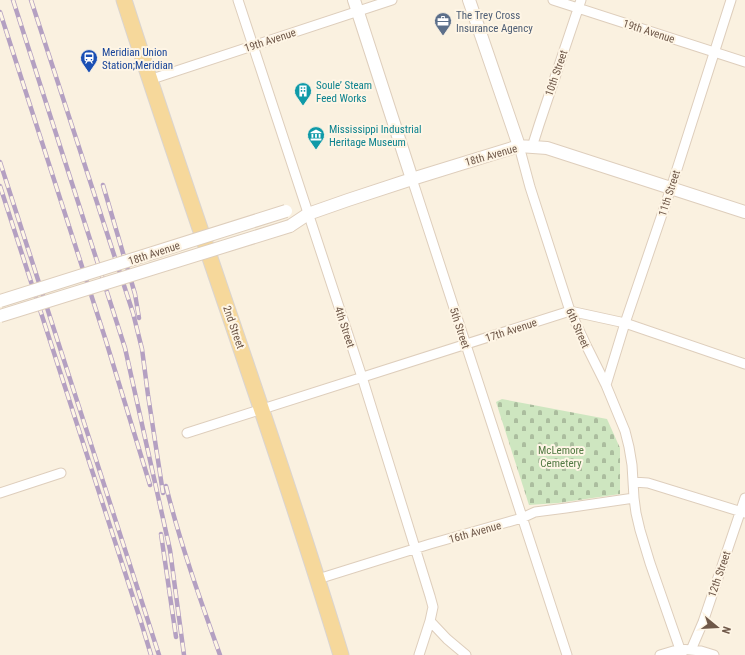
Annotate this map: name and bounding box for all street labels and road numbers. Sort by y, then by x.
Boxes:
street label: 19th Avenue [621,17,676,46]
street label: 19th Avenue [243,26,298,55]
street label: 10th Street [543,48,570,98]
street label: 18th Avenue [464,142,519,169]
street label: 11th Street [656,168,683,218]
street label: 18th Avenue [127,239,182,268]
street label: 2nd Street [220,304,247,350]
street label: 4th Street [332,305,357,349]
street label: 5th Street [447,306,472,350]
street label: 6th Street [563,306,592,350]
street label: 17th Avenue [484,316,539,345]
street label: 16th Avenue [448,519,503,546]
street label: 12th Street [706,549,733,599]

